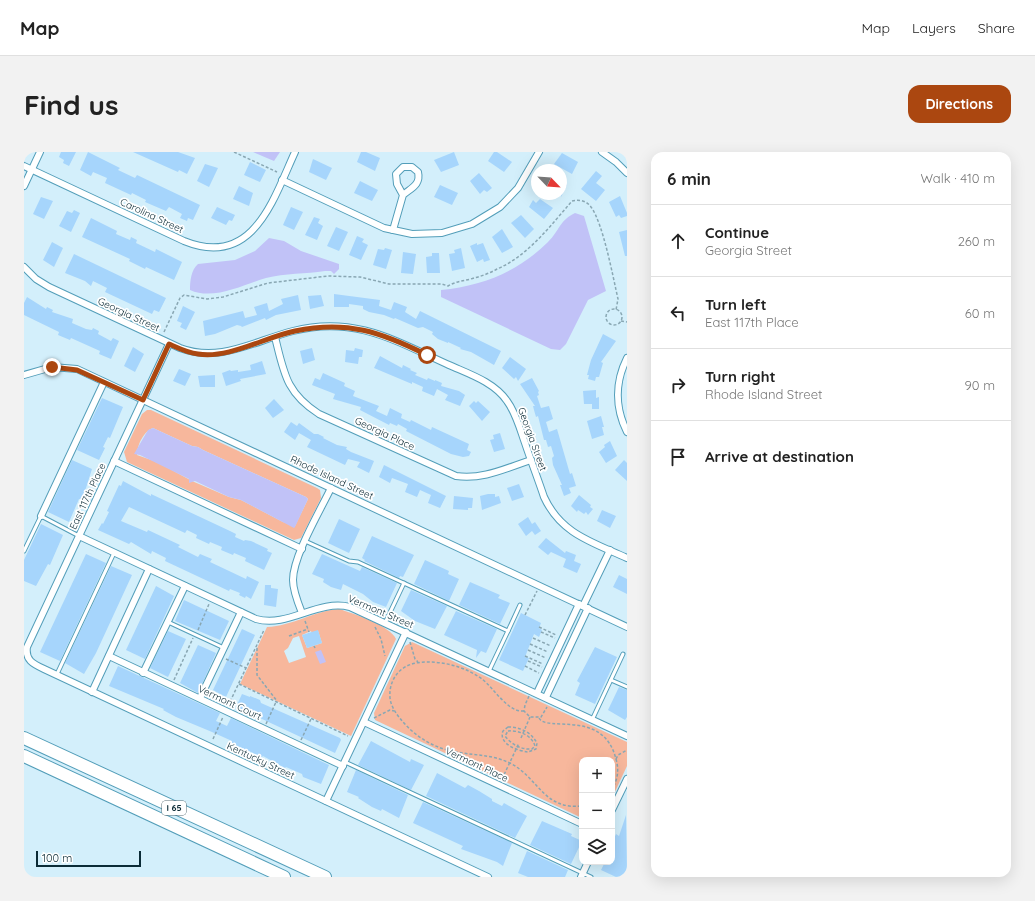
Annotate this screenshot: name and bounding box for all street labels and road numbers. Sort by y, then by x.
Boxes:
street label: Carolina Street [118,195,186,236]
street label: Georgia Street [96,294,162,335]
street label: Georgia Street [515,406,550,473]
street label: Georgia Place [353,414,417,453]
street label: Rhode Island Street [288,452,376,503]
street label: East 117th Place [66,461,109,532]
street label: Vermont Street [346,592,416,631]
street label: Vermont Court [196,682,264,723]
street label: Kentucky Street [225,739,297,782]
street label: Vermont Place [443,744,511,785]
road number: I 65 [162,801,186,815]

